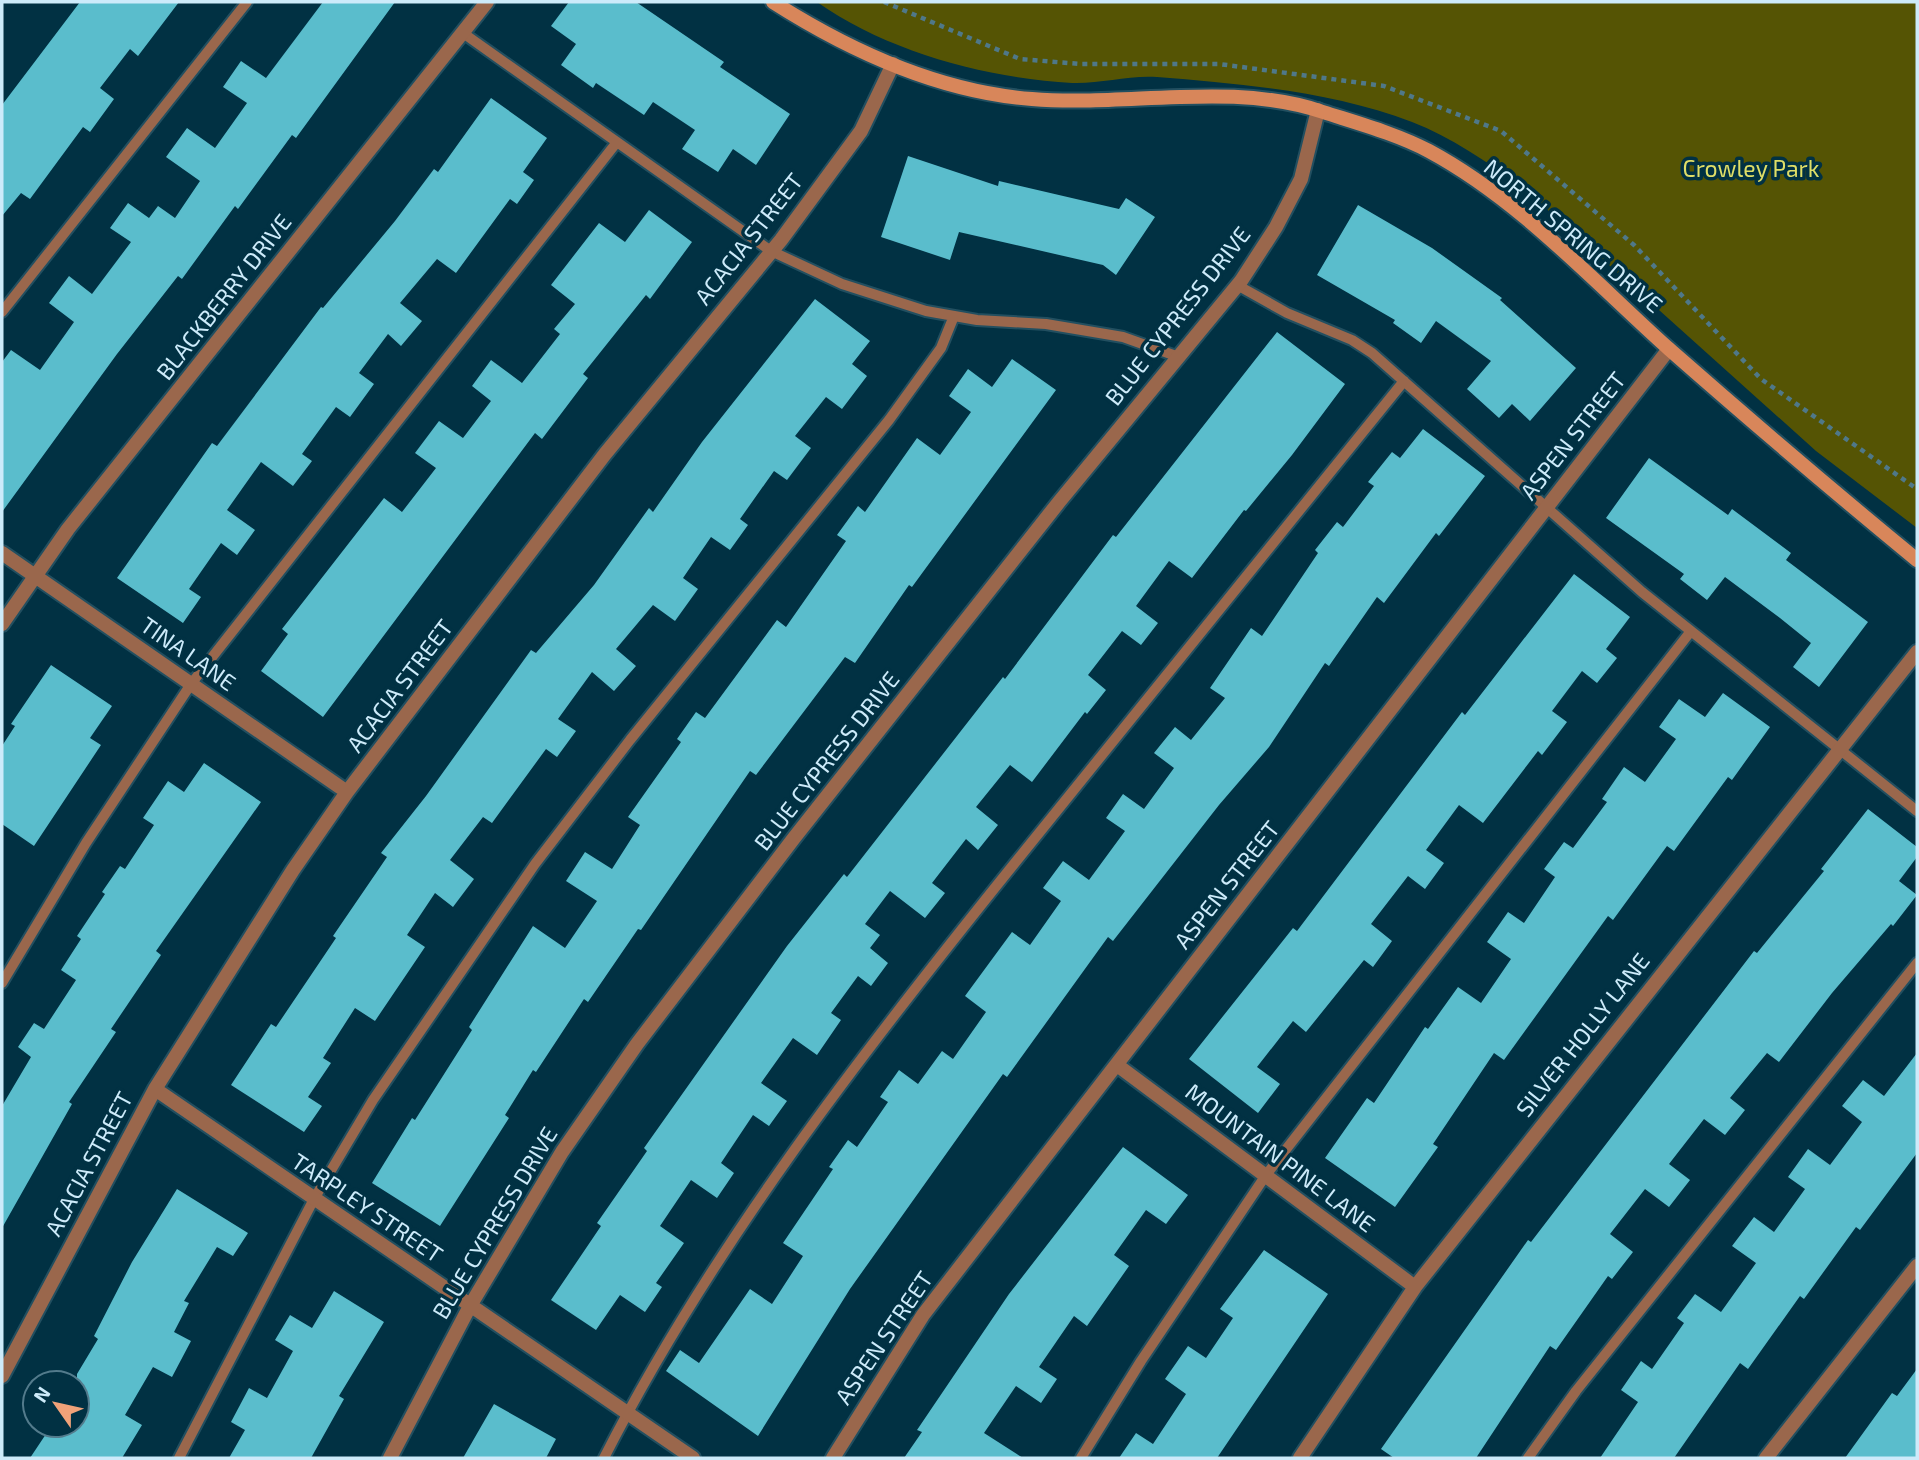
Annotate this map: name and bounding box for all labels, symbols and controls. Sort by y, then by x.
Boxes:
street label: NORTH SPRING DRIVE [1479,152,1669,318]
park label: Crowley Park [1683,154,1820,182]
street label: ACACIA STREET [688,167,808,310]
street label: BLACKBERRY DRIVE [150,208,297,385]
street label: BLUE CYPRESS DRIVE [1099,220,1256,410]
street label: ASPEN STREET [1514,366,1631,505]
street label: TINA LANE [136,610,242,696]
street label: ACACIA STREET [340,613,458,757]
street label: BLUE CYPRESS DRIVE [748,665,905,855]
street label: ASPEN STREET [1168,815,1285,954]
street label: SILVER HOLLY LANE [1510,947,1655,1122]
street label: MOUNTAIN PINE LANE [1180,1077,1381,1238]
street label: ACACIA STREET [38,1087,138,1240]
street label: BLUE CYPRESS DRIVE [426,1121,563,1324]
street label: TARPLEY STREET [287,1146,448,1268]
street label: ASPEN STREET [828,1266,938,1409]
north arrow [21,1369,91,1439]
text: N [28,1382,55,1406]

